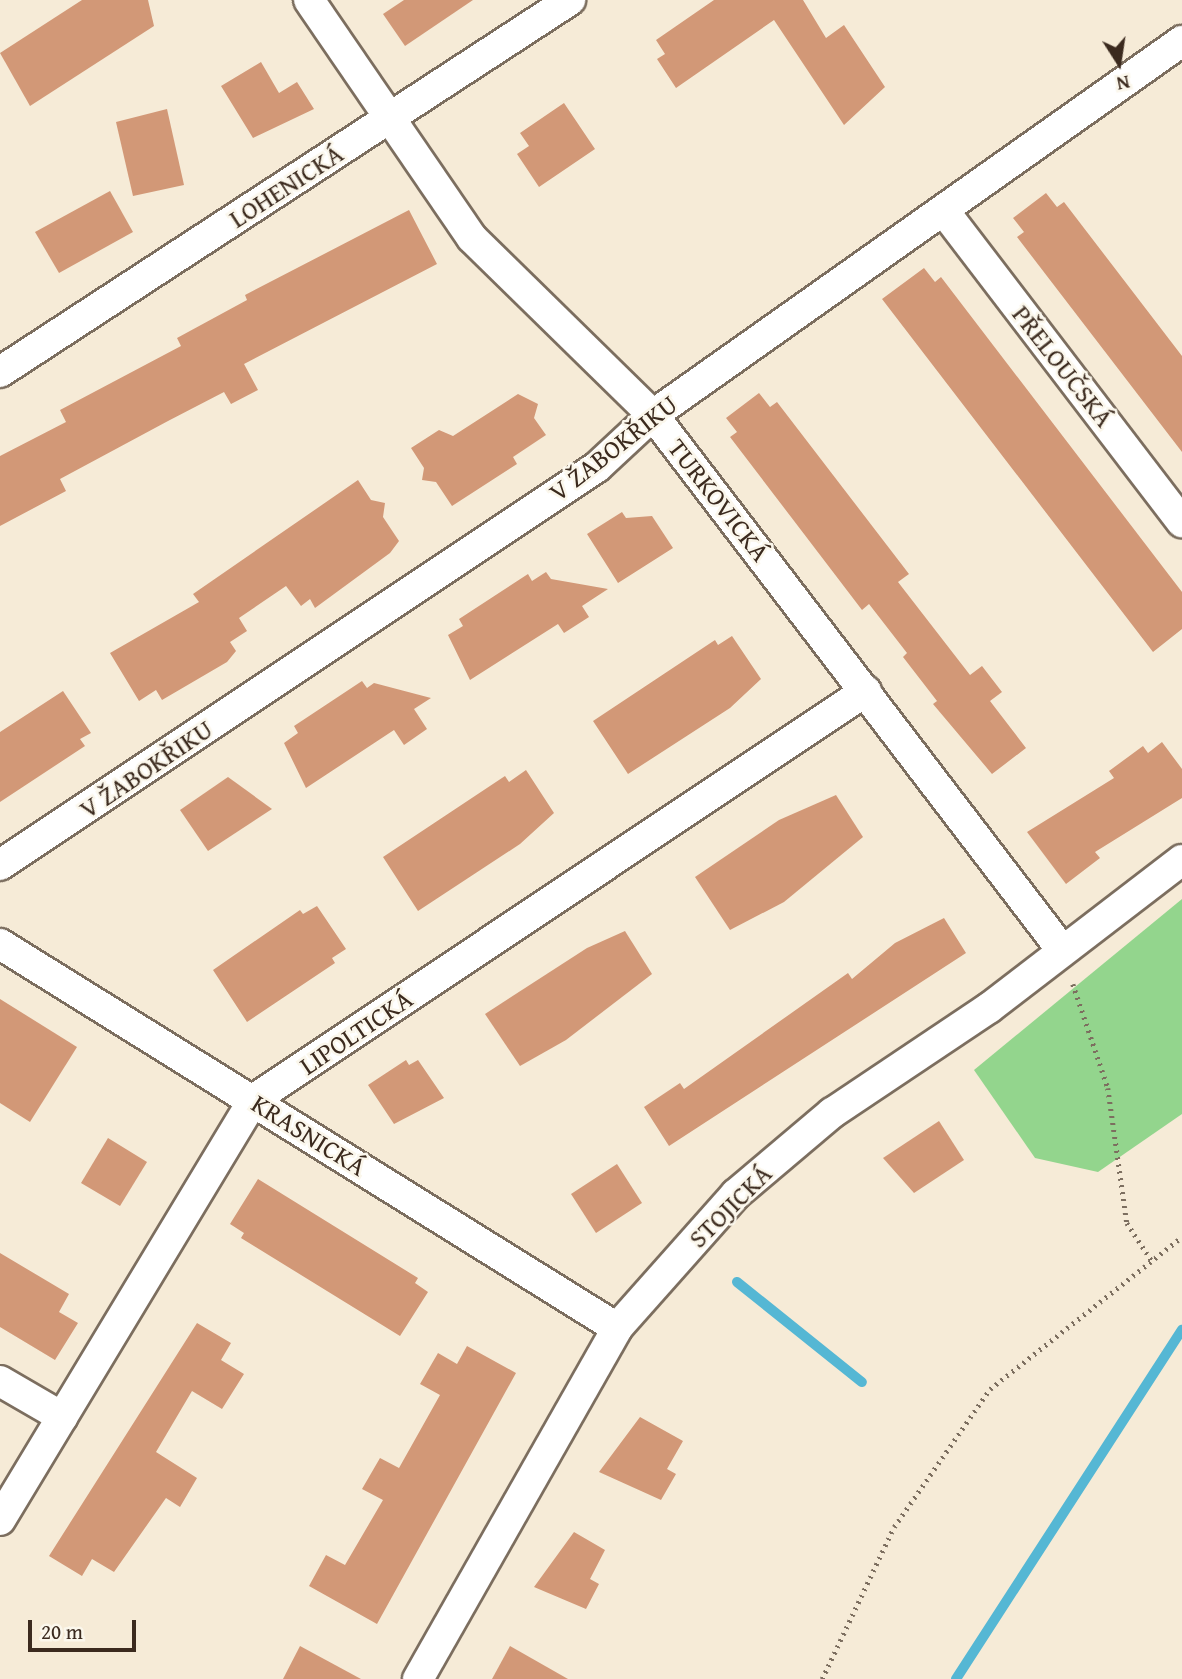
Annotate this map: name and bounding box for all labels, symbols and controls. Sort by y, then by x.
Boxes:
north arrow [1084,28,1154,98]
text: N [1114,69,1132,99]
street label: LOHENICKÁ [223,138,349,234]
street label: PŘELOUČSKÁ [1006,299,1120,433]
street label: V ŽABOKŘIKU [543,388,683,508]
street label: TURKOVICKÁ [662,433,776,567]
street label: V ŽABOKŘIKU [74,713,218,825]
street label: LIPOLTICKÁ [294,983,418,1081]
street label: KRASNICKÁ [246,1088,372,1182]
street label: STOJICKÁ [682,1158,778,1254]
scale bar [32,1606,140,1650]
text: 20 m [41,1616,83,1647]

